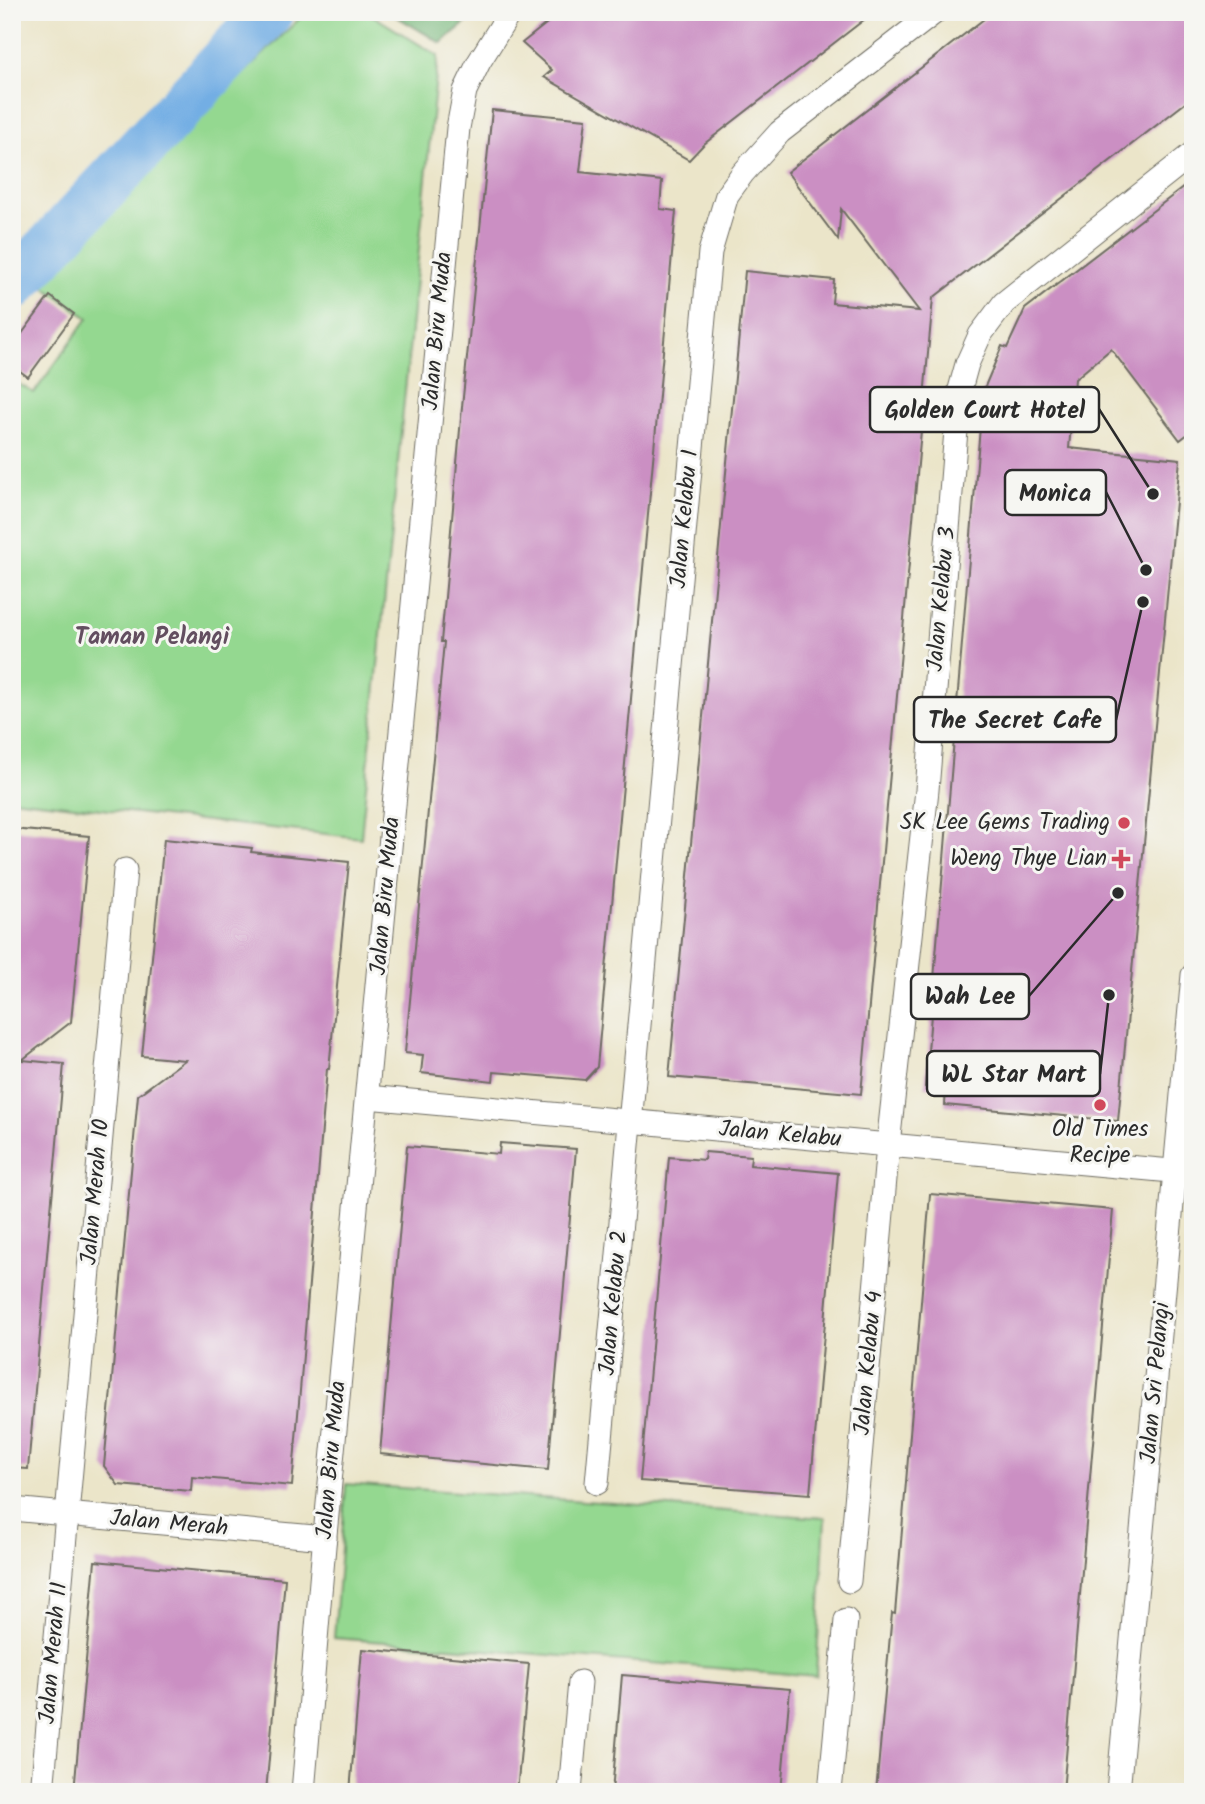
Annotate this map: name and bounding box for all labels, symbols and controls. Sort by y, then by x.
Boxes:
street label: Jalan Biru Muda [413,250,463,412]
callout: Golden Court Hotel [870,387,1099,432]
text: Golden Court Hotel [885,392,1086,431]
street label: Jalan Kelabu 1 [661,448,709,590]
callout: Monica [1005,470,1106,515]
text: Monica [1019,475,1091,514]
street label: Jalan Kelabu 3 [918,525,966,673]
district label: Taman Pelangi [75,618,230,657]
callout: The Secret Cafe [914,697,1116,742]
text: The Secret Cafe [928,702,1102,741]
place label: SK Lee Gems Trading [900,805,1110,841]
street label: Jalan Biru Muda [361,815,411,977]
marker: SK Lee Gems Trading [1116,815,1132,831]
place label: Weng Thye Lian [950,841,1107,877]
marker: Weng Thye Lian [1113,851,1129,867]
callout: Wah Lee [911,974,1029,1019]
text: Wah Lee [925,978,1015,1017]
callout: WL Star Mart [927,1051,1100,1096]
text: WL Star Mart [941,1056,1088,1095]
marker: Old Times Recipe [1092,1097,1108,1113]
street label: Jalan Kelabu [717,1112,843,1158]
place label: Old Times Recipe [1052,1112,1149,1174]
street label: Jalan Merah 10 [72,1117,120,1267]
street label: Jalan Kelabu 2 [590,1229,638,1377]
street label: Jalan Kelabu 4 [845,1289,893,1437]
street label: Jalan Sri Pelangi [1131,1299,1181,1465]
street label: Jalan Biru Muda [307,1379,357,1541]
street label: Jalan Merah [108,1501,230,1547]
street label: Jalan Merah 11 [30,1581,78,1725]

